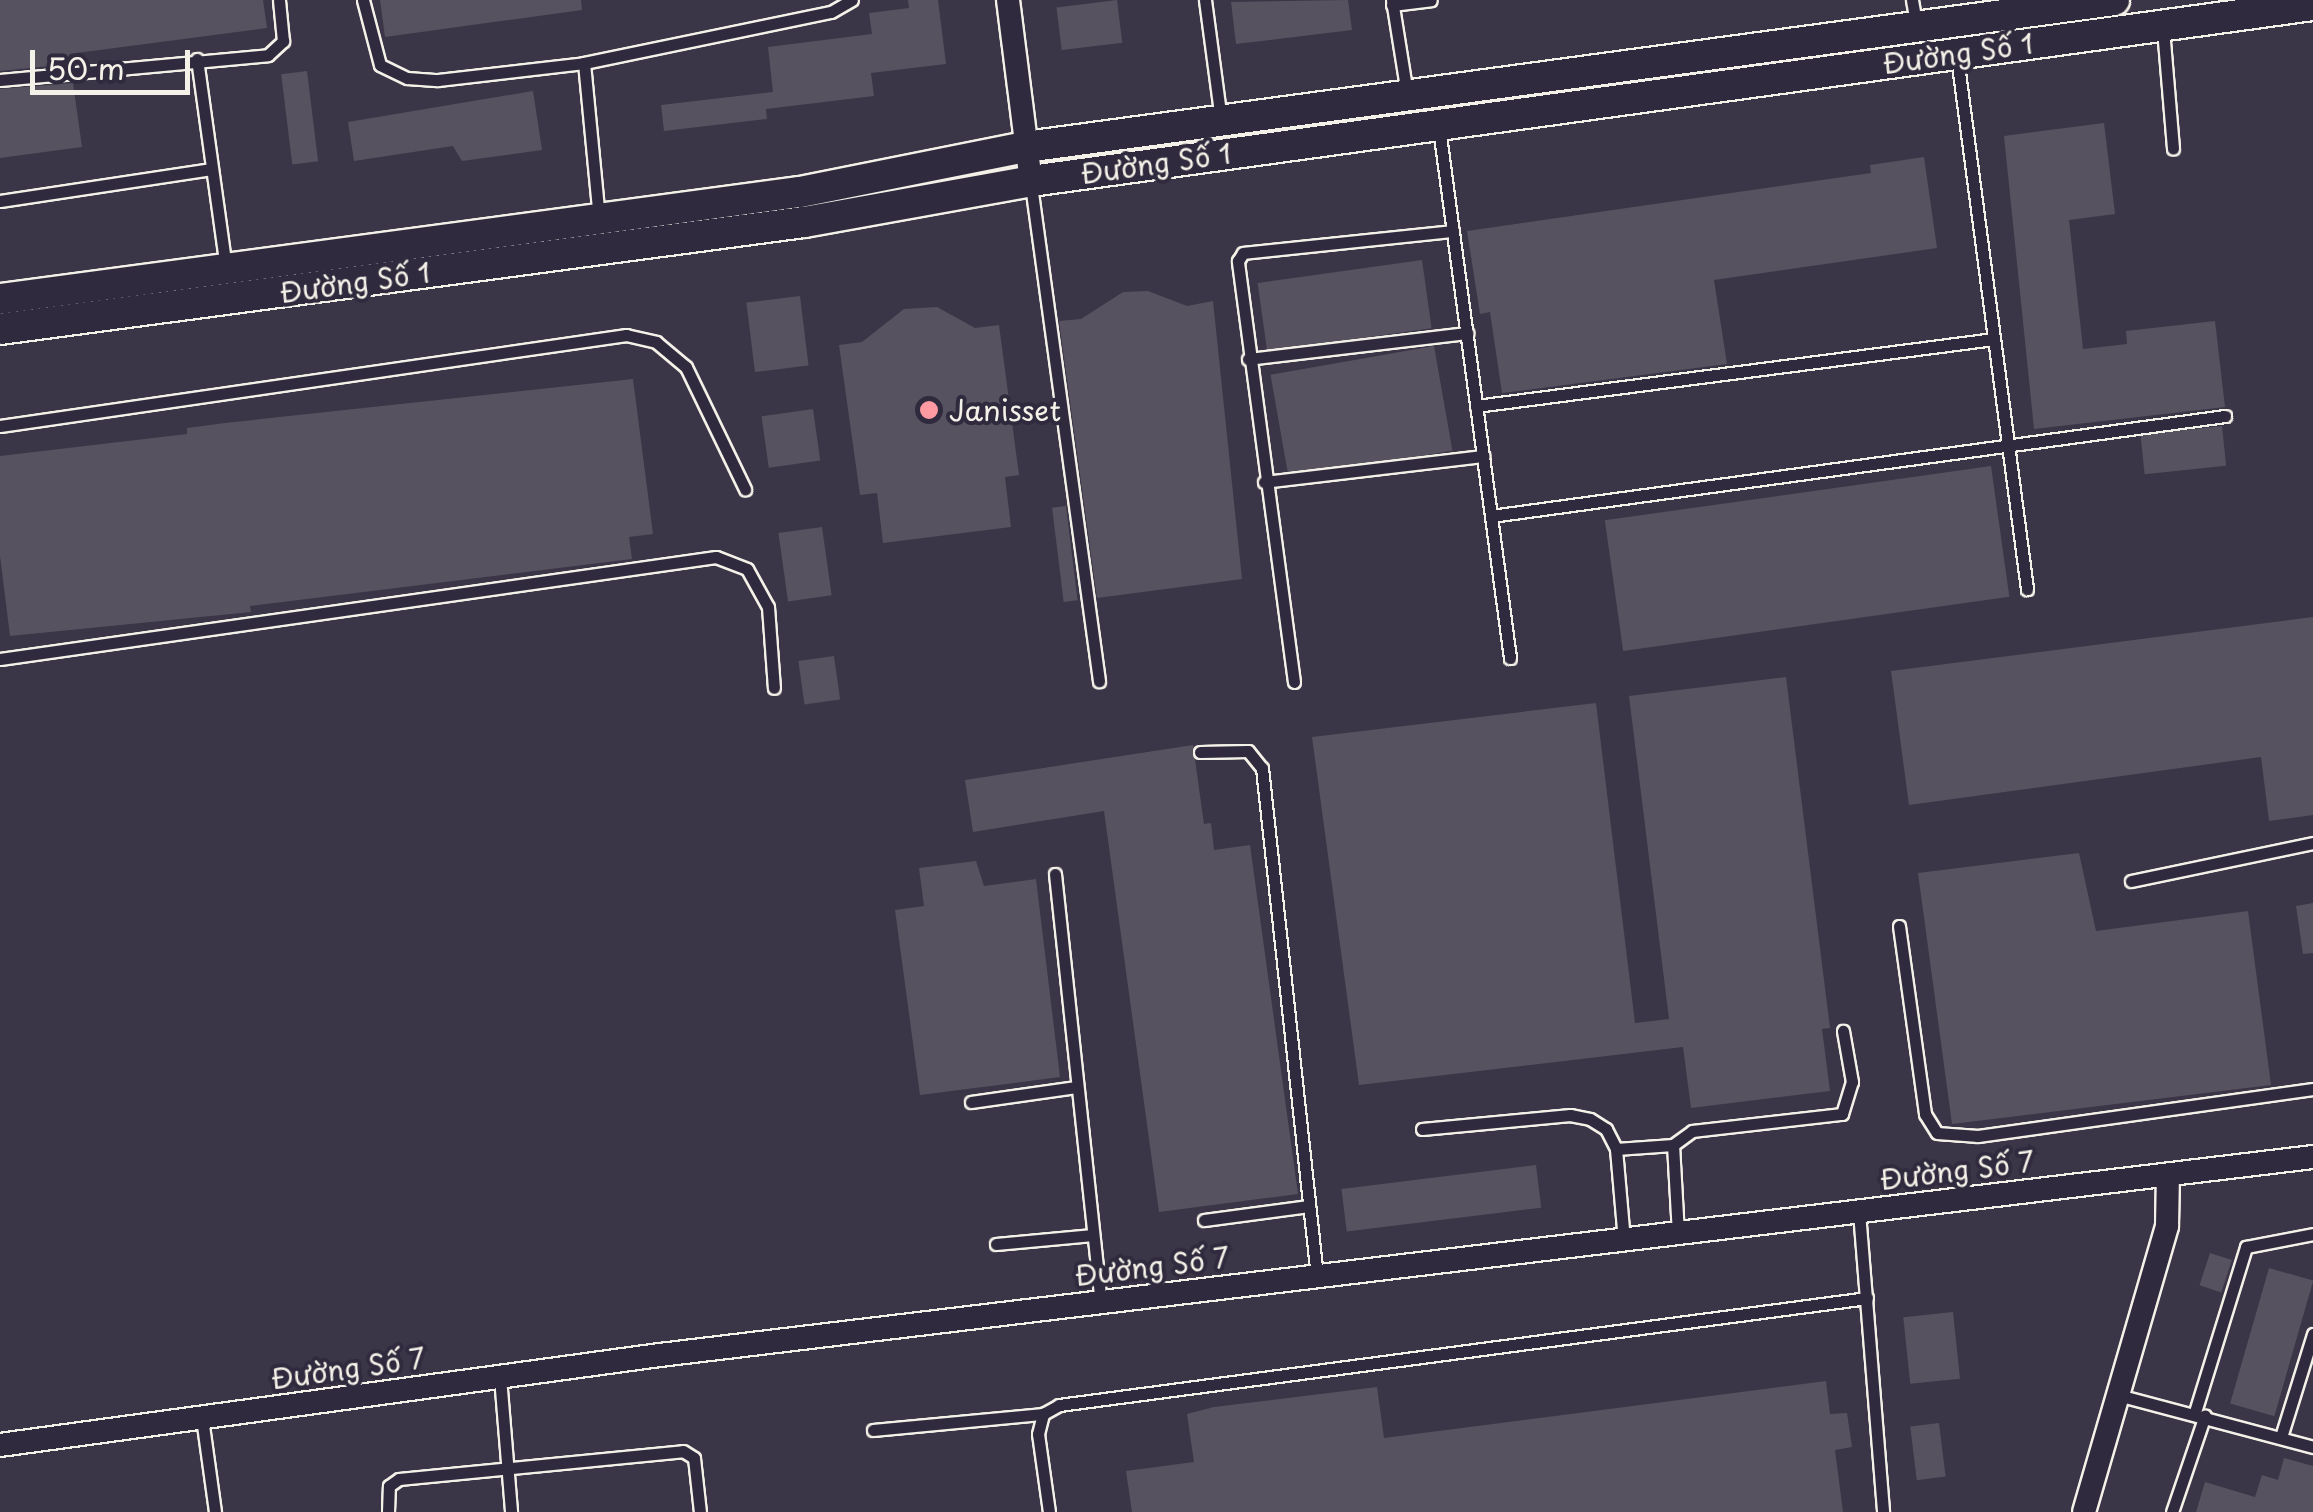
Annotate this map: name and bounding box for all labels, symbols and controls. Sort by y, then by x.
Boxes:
street label: Đường Số 1 [1880,26,2036,80]
scale bar [35,30,195,92]
text: 50 m [47,45,125,90]
street label: Đường Số 1 [1078,136,1234,190]
street label: Đường Số 1 [277,255,433,309]
place label: Janisset [949,393,1061,427]
marker: Janisset [918,399,940,421]
street label: Đường Số 7 [1878,1144,2036,1196]
street label: Đường Số 7 [1073,1240,1231,1292]
street label: Đường Số 7 [269,1341,427,1395]

